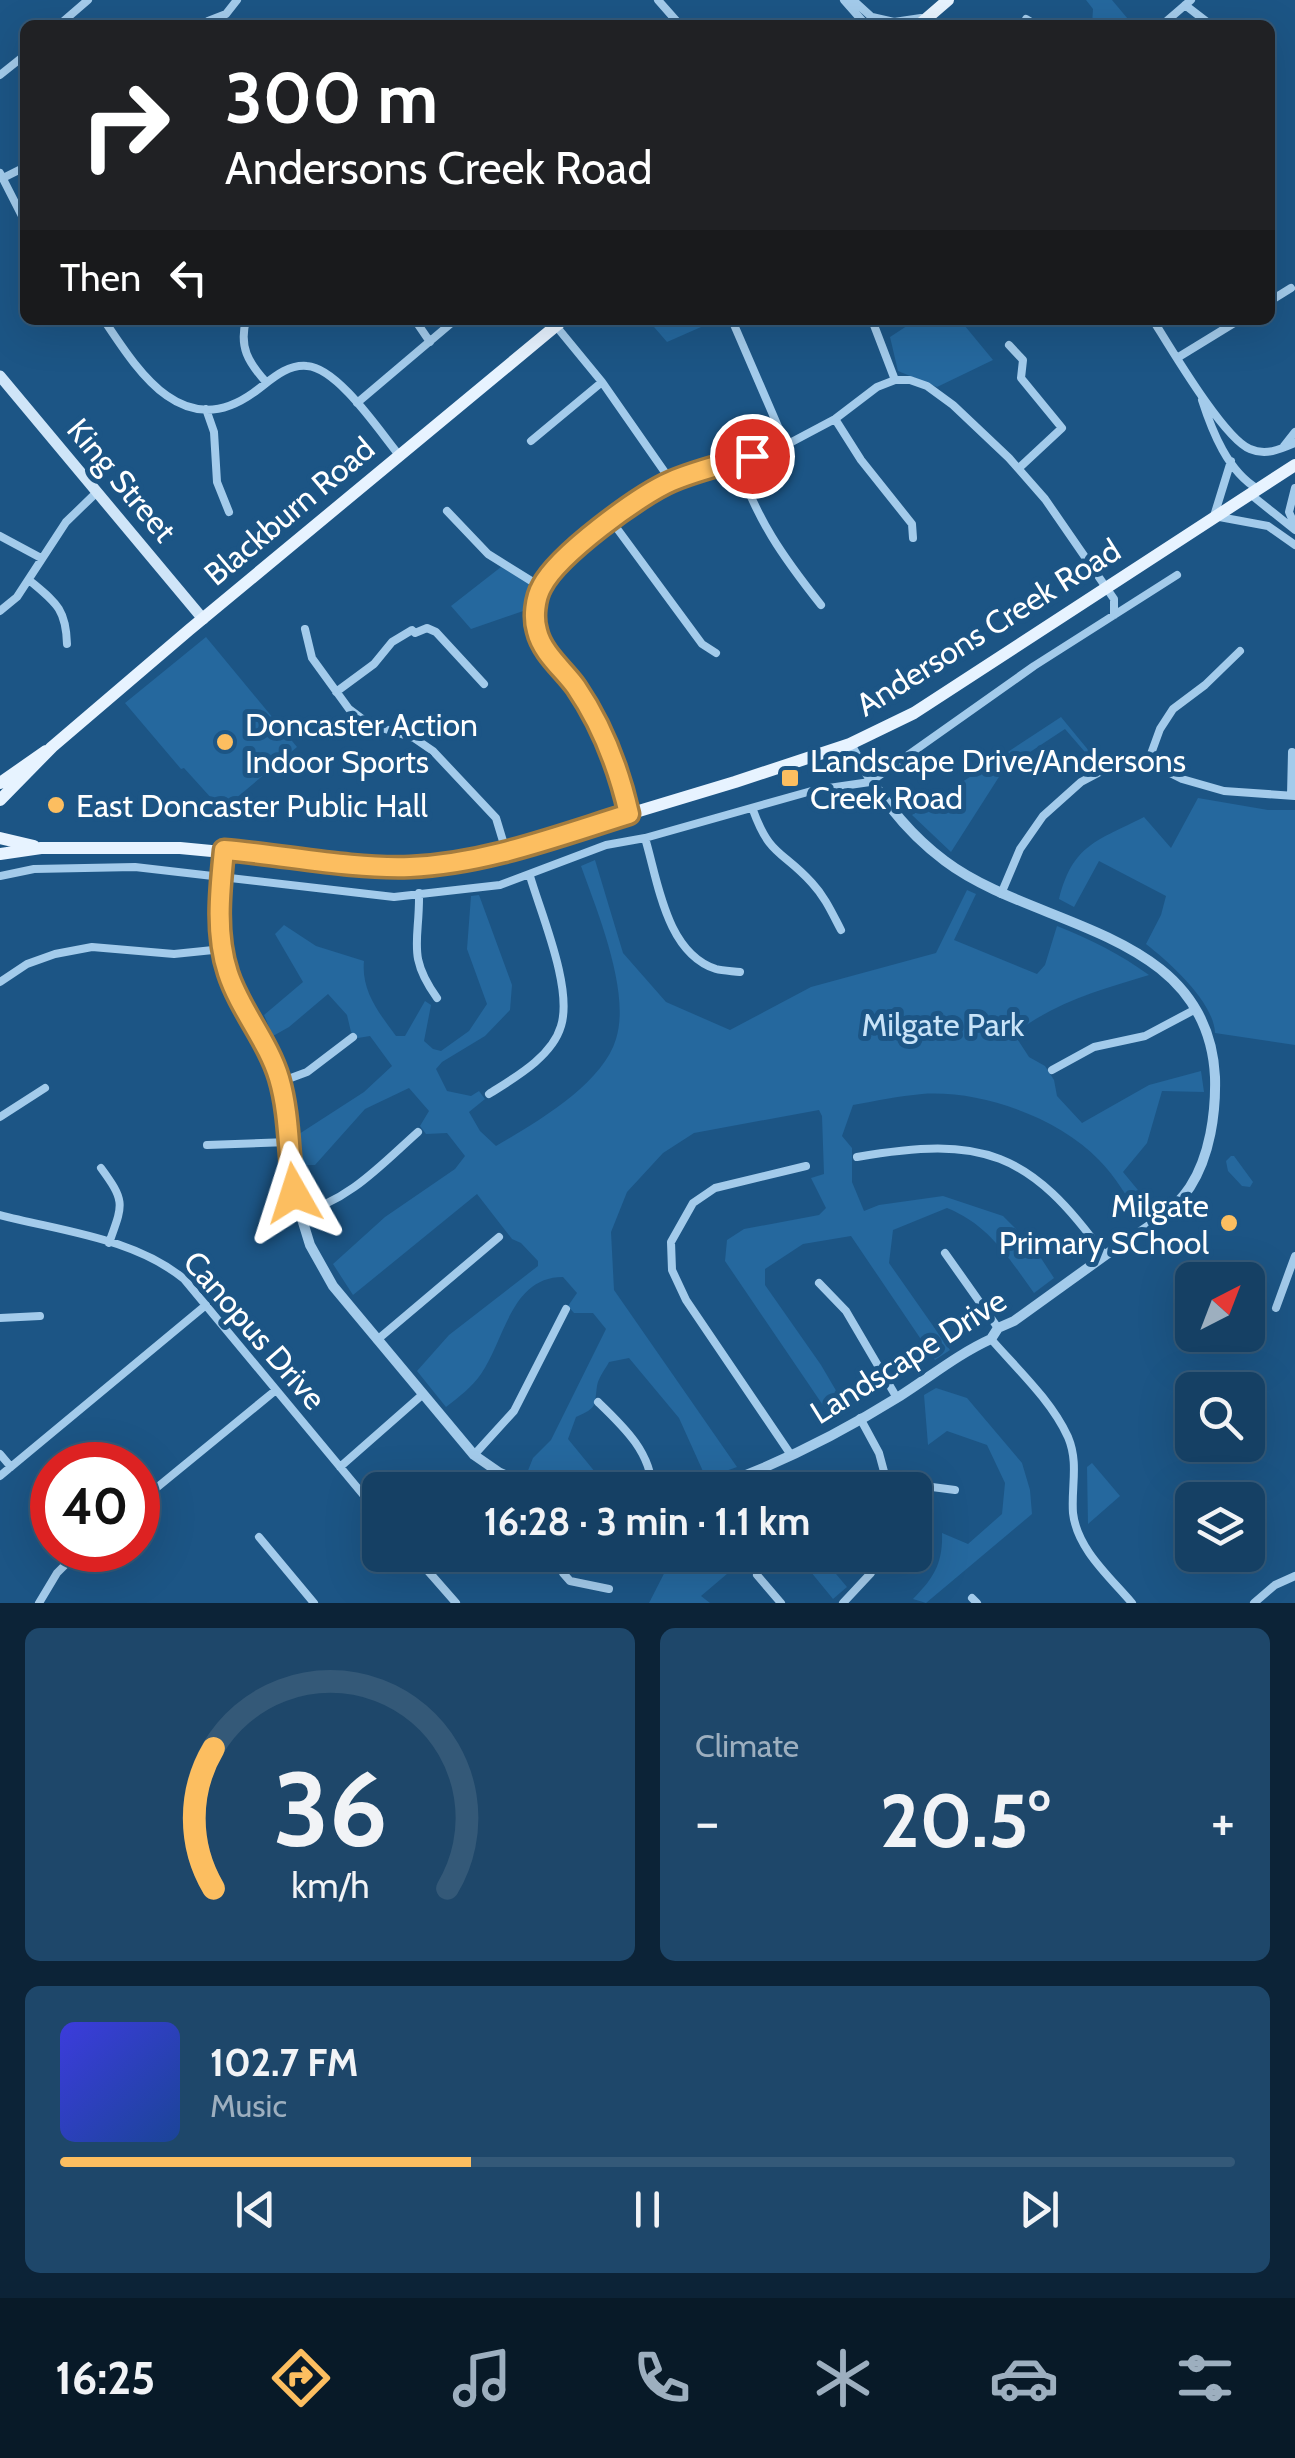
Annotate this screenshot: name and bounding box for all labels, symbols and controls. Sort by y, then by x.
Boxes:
text: 300 m [225,55,438,141]
icon: right [60,60,190,190]
text: Andersons Creek Road [225,141,652,195]
icon: left [161,250,216,305]
text: Then [60,254,141,301]
street label: King Street [59,410,185,550]
pin [710,414,795,499]
street label: Blackburn Road [196,429,382,593]
icon: arrive [725,429,780,484]
street label: Andersons Creek Road [849,530,1127,724]
place label: Doncaster Action Indoor Sports [245,705,478,781]
marker: Doncaster Action Indoor Sports [214,731,236,753]
place label: Landscape Drive/Andersons Creek Road [810,741,1186,817]
marker: Landscape Drive/Andersons Creek Road [779,767,801,789]
place label: East Doncaster Public Hall [76,786,428,825]
marker: East Doncaster Public Hall [45,794,67,816]
park label: Milgate Park [862,1005,1025,1044]
position arrow [242,1141,346,1245]
place label: Milgate Primary SChool [999,1186,1209,1262]
marker: Milgate Primary SChool [1218,1212,1240,1234]
street label: Canopus Drive [176,1243,334,1417]
north arrow [1175,1262,1265,1352]
map controls [1175,1262,1265,1572]
street label: Landscape Drive [803,1280,1013,1432]
button: search [1175,1372,1265,1462]
speed limit sign: 40 [30,1442,160,1572]
button: layers [1175,1482,1265,1572]
text: 16:28 · 3 min · 1.1 km [484,1498,810,1545]
text: Climate [695,1726,799,1765]
text: 36 [273,1746,387,1872]
text: 20.5° [880,1775,1050,1866]
text: − [695,1788,719,1855]
text: + [1211,1788,1235,1855]
text: km/h [291,1864,369,1907]
text: 102.7 FM [210,2039,358,2086]
text: Music [210,2086,287,2125]
icon: previous [228,2182,283,2237]
icon: pause [620,2182,675,2237]
icon: next [1012,2182,1067,2237]
icon: directions [266,2343,336,2413]
icon: music [447,2343,517,2413]
icon: phone [627,2343,697,2413]
icon: climate [808,2343,878,2413]
icon: car [989,2343,1059,2413]
icon: filters [1170,2343,1240,2413]
text: 16:25 [55,2351,155,2405]

